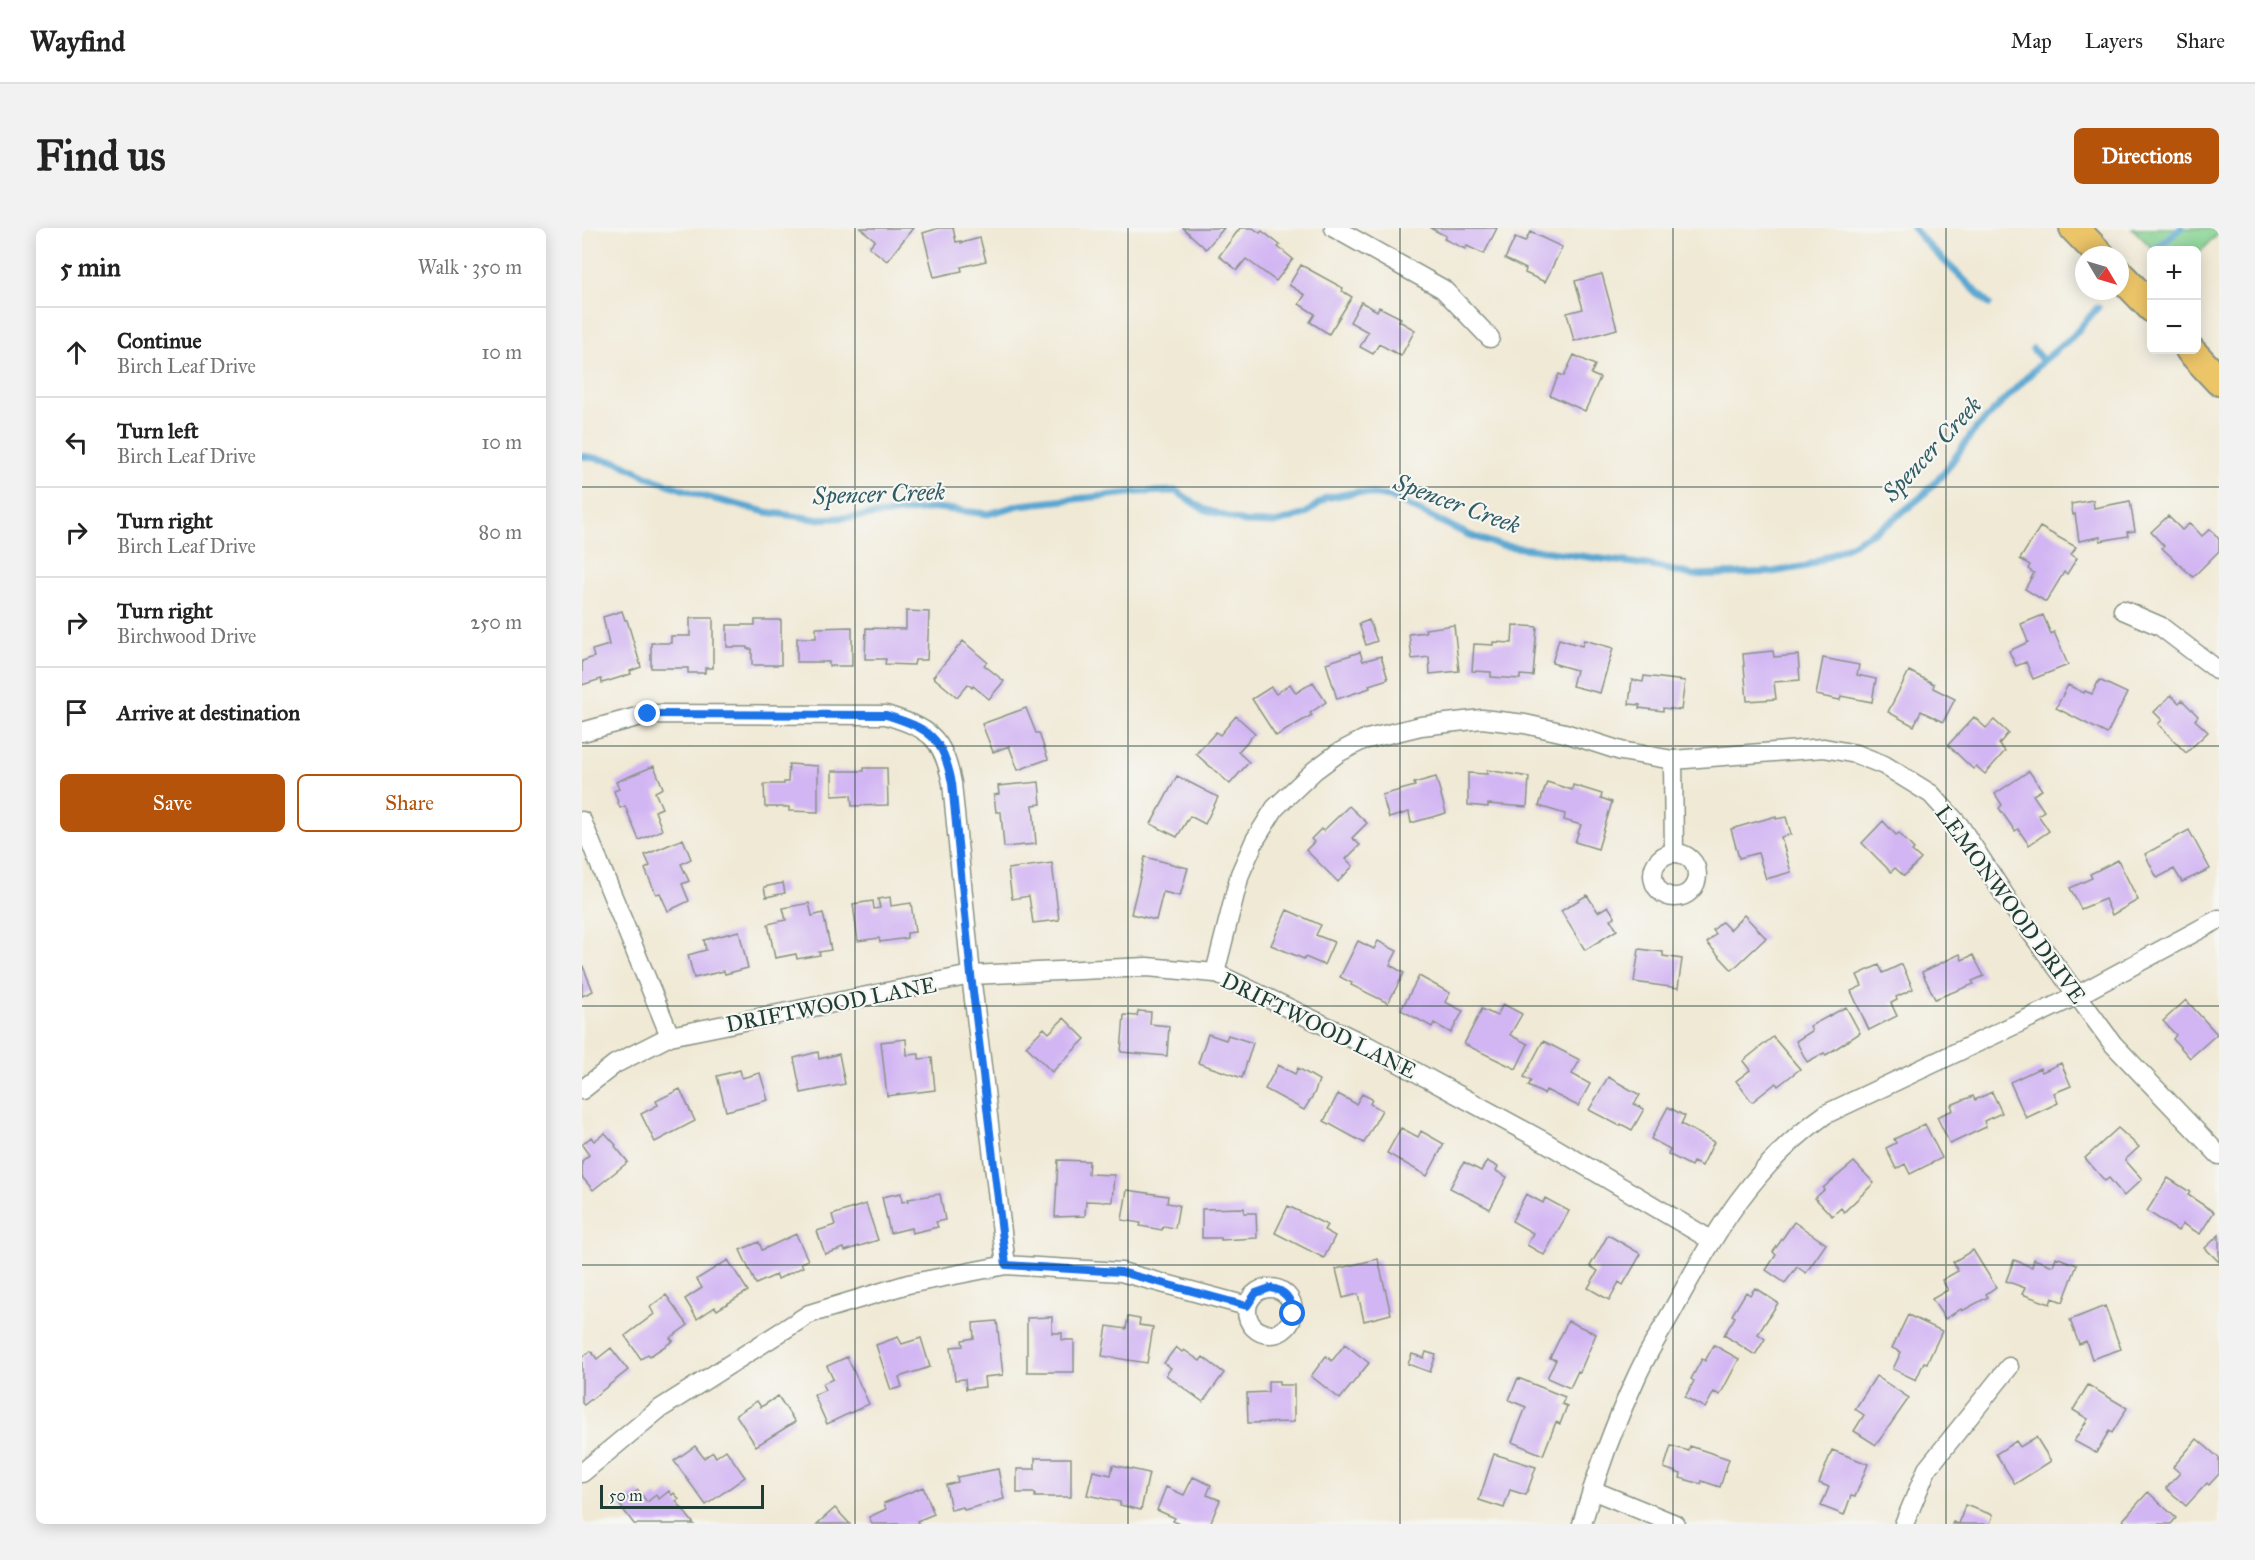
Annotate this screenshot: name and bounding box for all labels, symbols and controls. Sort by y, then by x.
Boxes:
text: Wayfind [30,24,125,59]
text: Map [2011,28,2052,54]
text: Layers [2085,28,2143,54]
text: Share [2176,28,2225,54]
button: Directions [2074,128,2219,184]
text: Find us [36,130,166,182]
north arrow [2075,246,2129,300]
map controls [2147,246,2201,354]
button: + [2147,246,2201,300]
text: 5 min [60,251,121,283]
text: Walk · 350 m [418,255,522,279]
button: − [2147,300,2201,354]
text: Continue [117,327,202,354]
icon: ahead [60,336,93,369]
text: 10 m [481,340,522,364]
text: Birch Leaf Drive [117,354,256,378]
water label: Spencer Creek [1875,390,1988,508]
text: Turn left [117,417,199,444]
icon: left [60,426,93,459]
text: 10 m [481,430,522,454]
text: Birch Leaf Drive [117,444,256,468]
water label: Spencer Creek [1389,467,1525,541]
water label: Spencer Creek [811,477,946,511]
text: Turn right [117,507,213,534]
icon: right [60,516,93,549]
text: 80 m [479,520,522,544]
text: Birch Leaf Drive [117,534,256,558]
text: Turn right [117,597,213,624]
icon: right [60,606,93,639]
text: 250 m [470,610,522,634]
text: Birchwood Drive [117,624,256,648]
icon: arrive [60,696,93,729]
text: Arrive at destination [117,699,300,726]
route end [634,700,660,726]
button: Save [60,774,285,832]
button: Share [297,774,522,832]
street label: LEMONWOOD DRIVE [1930,800,2092,1009]
street label: DRIFTWOOD LANE [1217,966,1421,1085]
street label: DRIFTWOOD LANE [724,971,939,1038]
route start [1279,1300,1305,1326]
scale bar [600,1482,764,1510]
text: 50 m [609,1486,643,1505]

